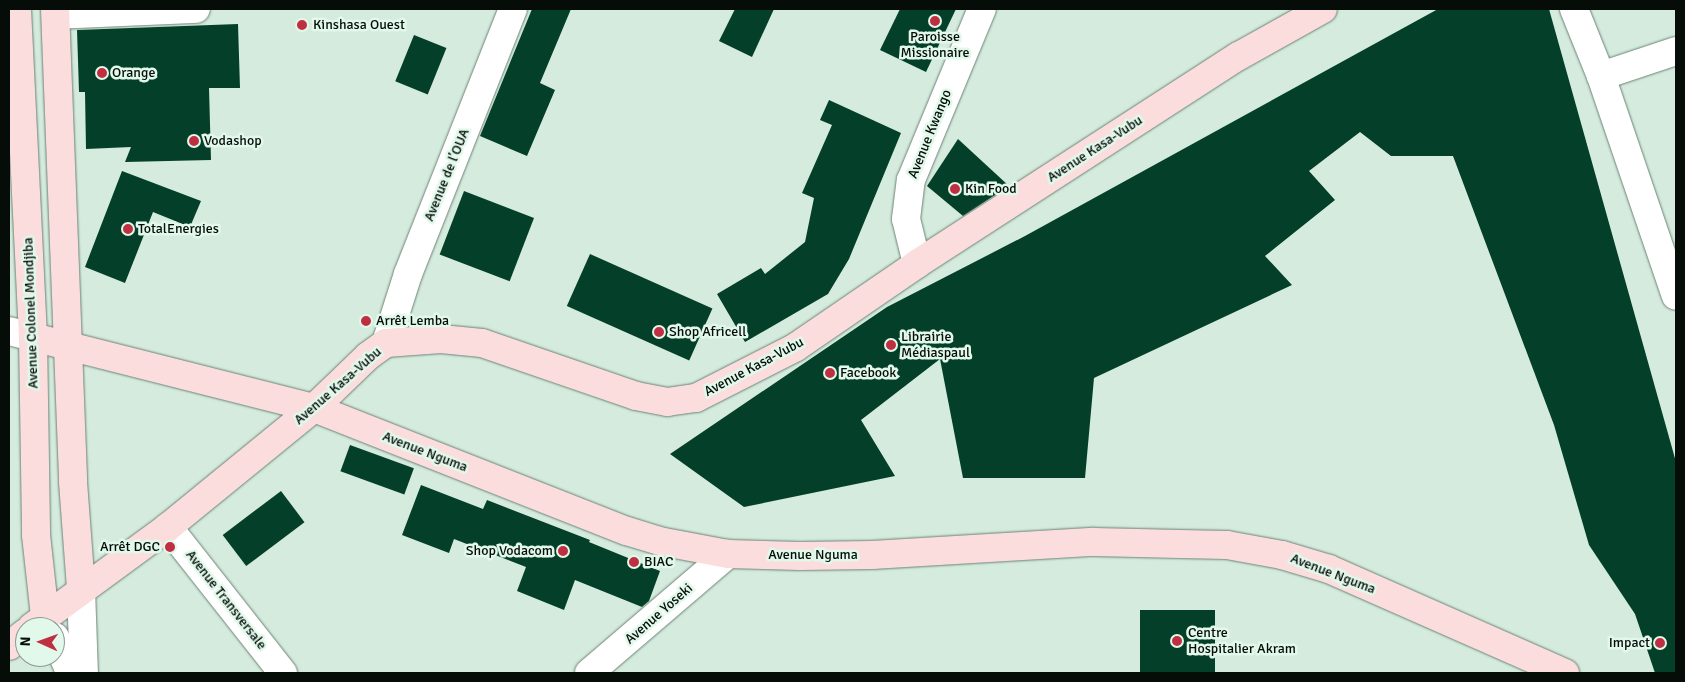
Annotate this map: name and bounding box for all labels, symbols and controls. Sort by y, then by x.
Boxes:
marker: Paroisse Missionaire [929,15,941,27]
place label: Kinshasa Ouest [313,17,405,33]
marker: Kinshasa Ouest [295,18,309,32]
place label: Paroisse Missionaire [901,29,969,62]
place label: Orange [112,65,155,81]
marker: Orange [96,67,108,79]
street label: Avenue Kwango [905,87,955,181]
street label: Avenue Kasa-Vubu [1044,112,1146,186]
street label: Avenue de l’OUA [421,126,473,224]
place label: Vodashop [204,133,262,149]
marker: Vodashop [188,135,200,147]
place label: Kin Food [965,181,1017,197]
marker: Kin Food [949,183,961,195]
place label: TotalEnergies [138,221,219,237]
marker: TotalEnergies [122,223,134,235]
street label: Avenue Colonel Mondjiba [20,237,42,389]
place label: Arrêt Lemba [376,313,449,329]
marker: Arrêt Lemba [360,315,372,327]
place label: Shop Africell [669,324,746,340]
marker: Shop Africell [653,326,665,338]
place label: Librairie Médiaspaul [901,329,970,362]
street label: Avenue Kasa-Vubu [701,334,807,400]
marker: Librairie Médiaspaul [885,339,897,351]
street label: Avenue Kasa-Vubu [291,343,385,429]
place label: Facebook [840,365,896,381]
marker: Facebook [824,367,836,379]
street label: Avenue Nguma [380,428,470,476]
place label: Arrêt DGC [100,539,160,555]
marker: Arrêt DGC [164,541,176,553]
place label: Shop Vodacom [466,543,553,559]
marker: Shop Vodacom [557,545,569,557]
street label: Avenue Transversale [182,547,270,653]
street label: Avenue Nguma [768,547,858,563]
street label: Avenue Nguma [1288,550,1378,598]
place label: BIAC [644,554,673,570]
marker: BIAC [628,556,640,568]
street label: Avenue Yoseki [622,580,696,648]
north arrow [15,617,65,667]
place label: Centre Hospitalier Akram [1188,625,1296,658]
marker: Centre Hospitalier Akram [1170,634,1184,648]
place label: Impact [1609,635,1650,651]
text: N [17,636,34,647]
marker: Impact [1654,637,1666,649]

